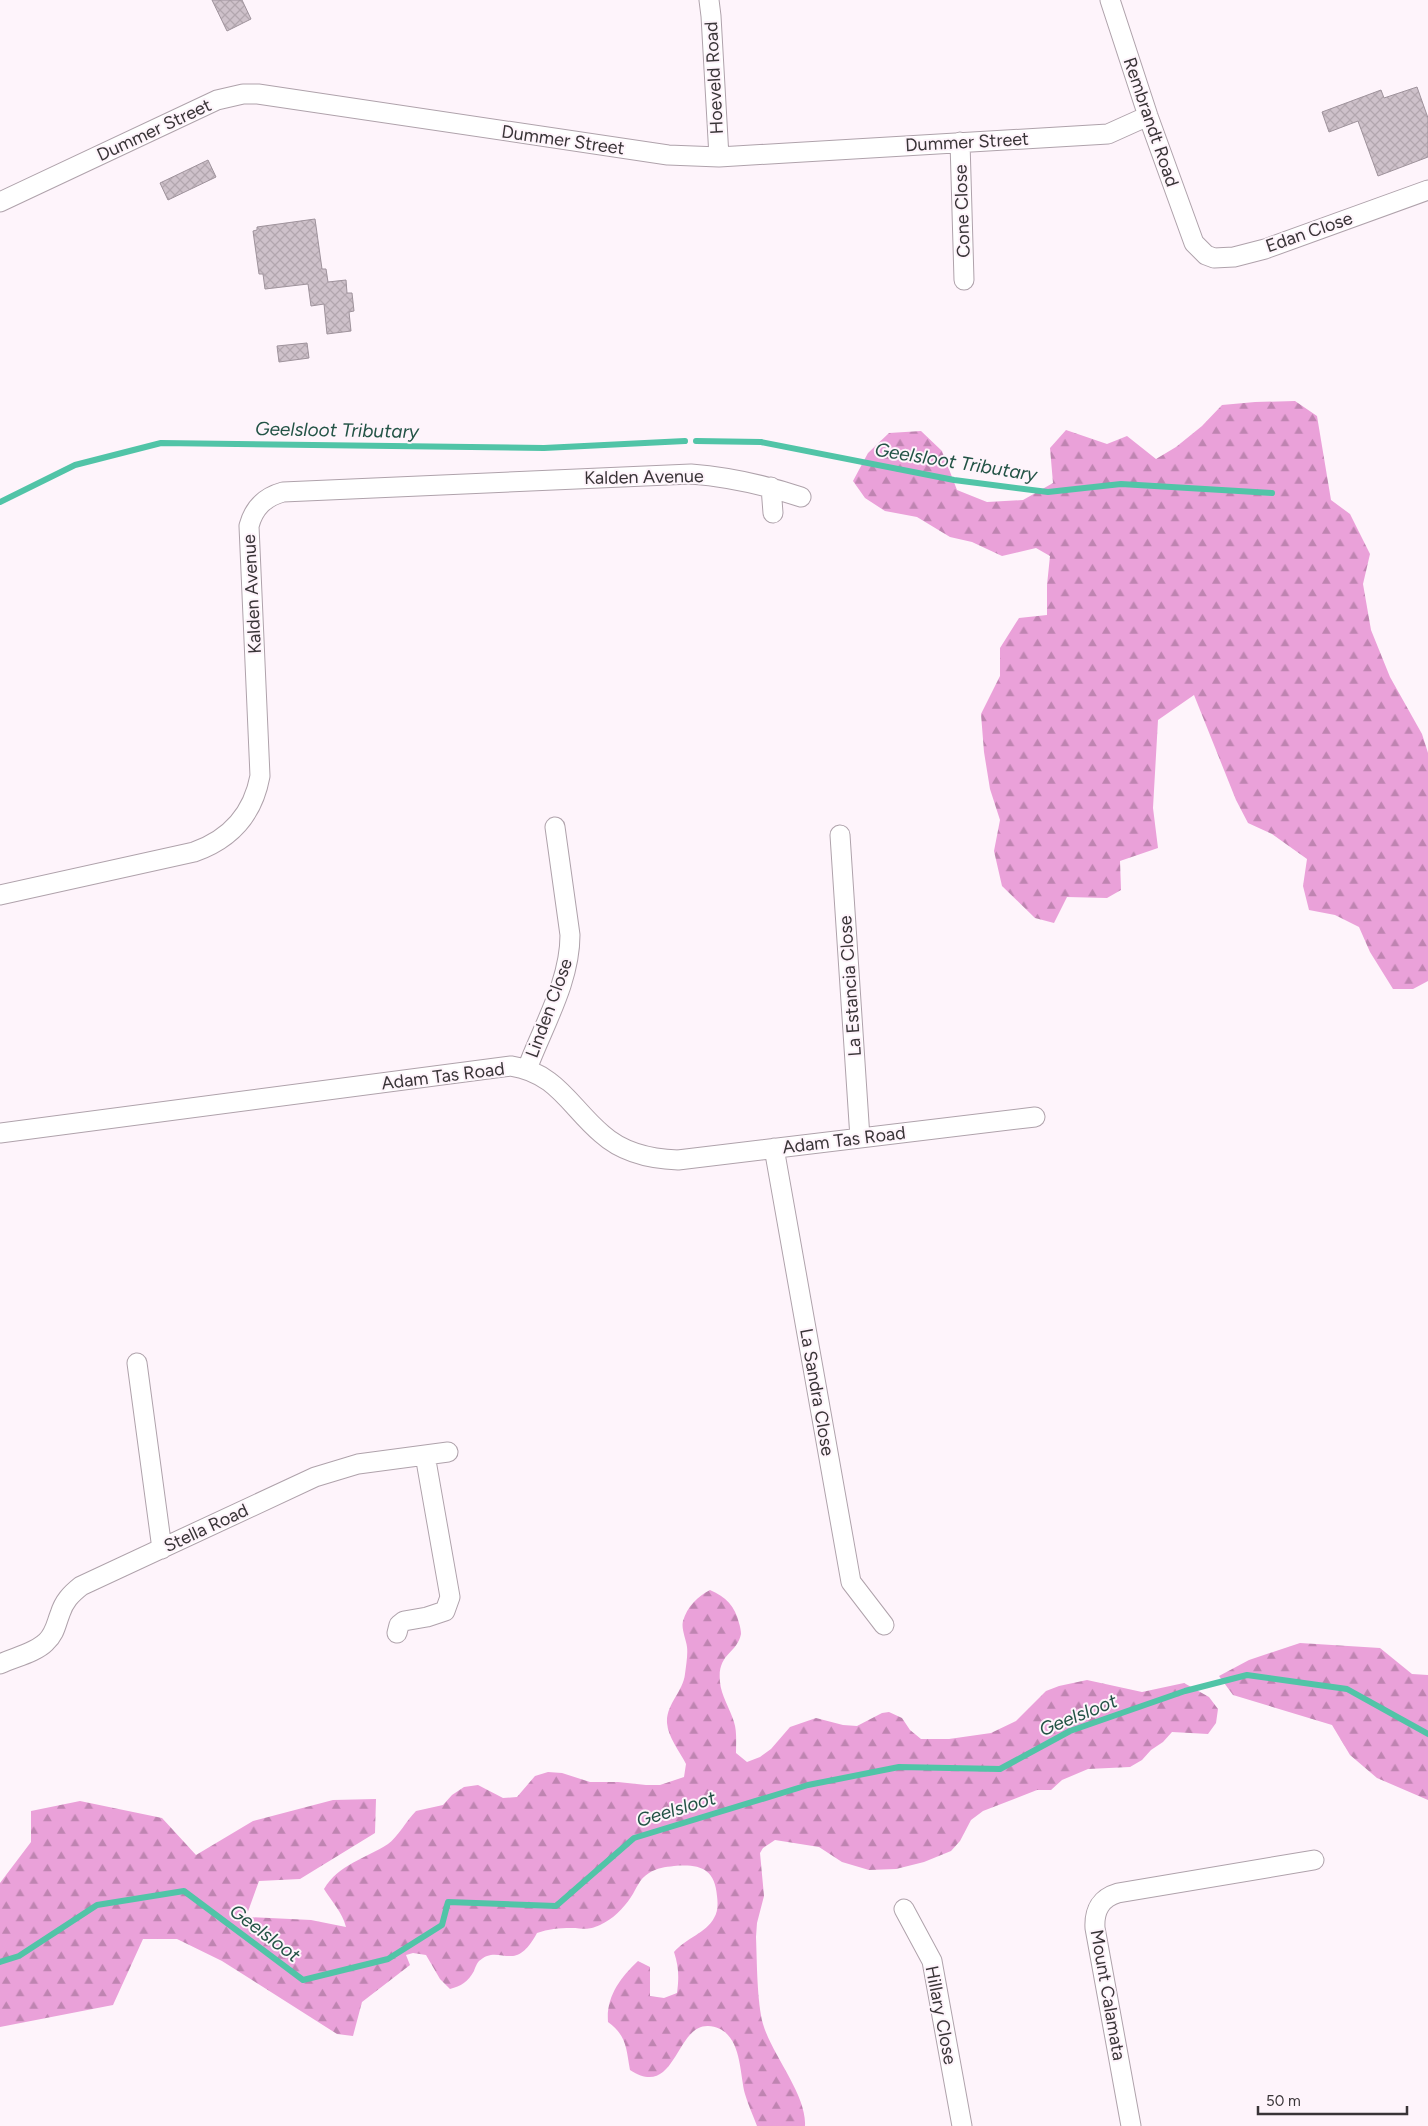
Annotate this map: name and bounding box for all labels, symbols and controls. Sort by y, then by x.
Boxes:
street label: Hoeveld Road [700,21,728,135]
street label: Rembrandt Road [1119,54,1183,190]
street label: Dummer Street [93,94,215,166]
street label: Dummer Street [500,120,626,160]
street label: Dummer Street [905,128,1030,156]
street label: Cone Close [949,164,975,258]
street label: Edan Close [1263,207,1356,257]
water label: Geelsloot Tributary [255,417,420,443]
water label: Geelsloot Tributary [873,438,1040,486]
street label: Kalden Avenue [584,465,704,489]
street label: Kalden Avenue [238,533,266,654]
street label: La Estancia Close [834,915,866,1057]
street label: Linden Close [521,955,577,1061]
street label: Adam Tas Road [380,1058,506,1094]
street label: Adam Tas Road [781,1122,907,1158]
street label: La Sandra Close [795,1327,839,1458]
street label: Stella Road [160,1499,252,1557]
water label: Geelsloot [1036,1689,1121,1741]
water label: Geelsloot [633,1786,719,1832]
water label: Geelsloot [225,1899,305,1967]
street label: Mount Calamata [1086,1928,1130,2062]
street label: Hillary Close [921,1964,961,2067]
scale bar [1258,2084,1407,2116]
text: 50 m [1266,2092,1301,2110]

